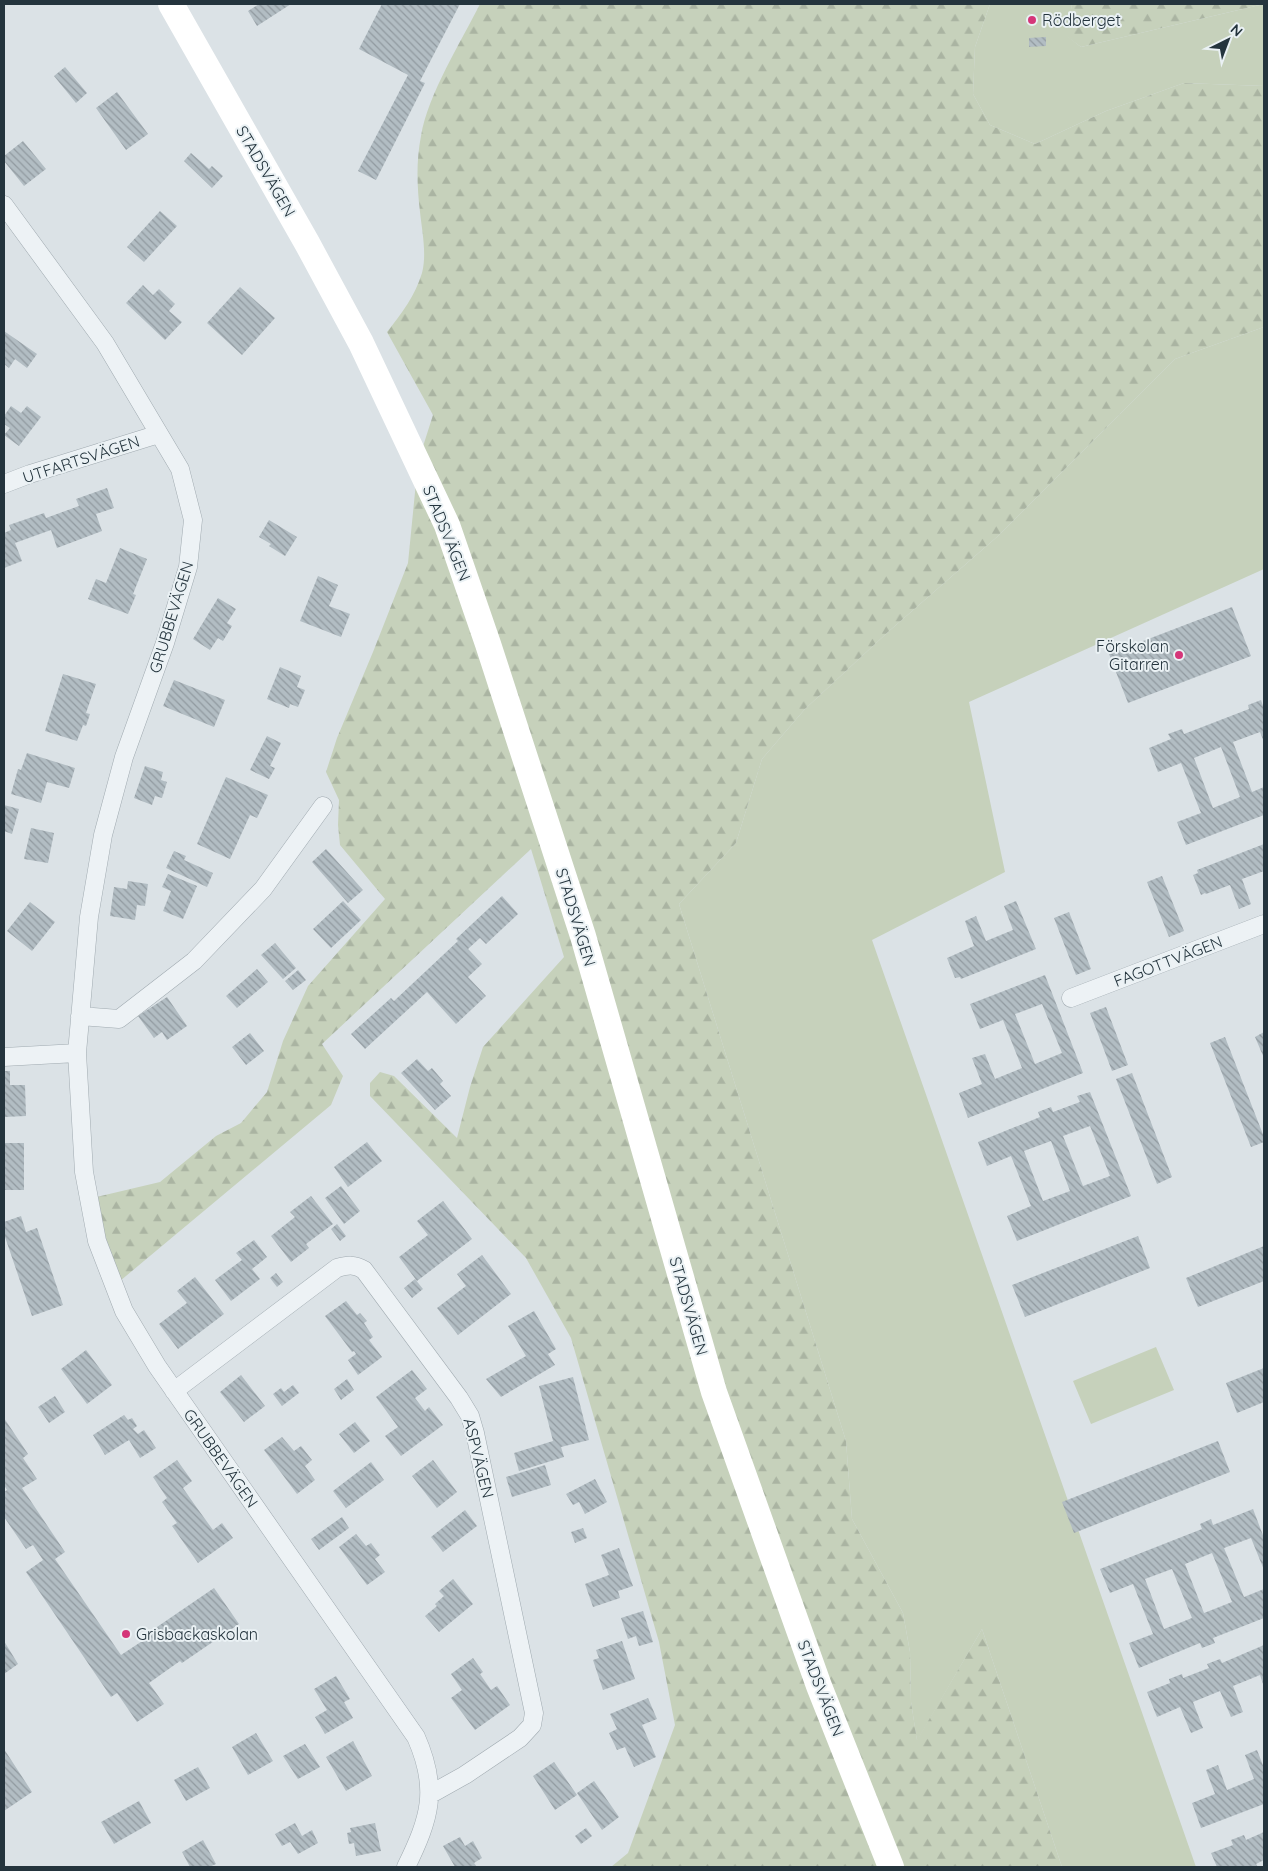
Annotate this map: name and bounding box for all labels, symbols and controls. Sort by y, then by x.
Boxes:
place label: Rödberget [1042,10,1121,30]
marker: Rödberget [1026,14,1038,26]
north arrow [1203,15,1253,65]
text: N [1227,20,1247,40]
street label: STADSVÄGEN [232,122,300,220]
street label: UTFARTSVÄGEN [20,431,142,487]
street label: STADSVÄGEN [419,482,475,584]
street label: GRUBBEVÄGEN [144,559,198,675]
place label: Förskolan Gitarren [1096,636,1169,674]
marker: Förskolan Gitarren [1173,649,1185,661]
street label: STADSVÄGEN [552,866,600,968]
street label: FAGOTTVÄGEN [1111,931,1225,991]
street label: STADSVÄGEN [665,1254,713,1358]
street label: GRUBBEVÄGEN [180,1405,262,1511]
street label: ASPVÄGEN [459,1416,499,1500]
place label: Grisbackaskolan [136,1624,258,1644]
marker: Grisbackaskolan [120,1628,132,1640]
street label: STADSVÄGEN [793,1637,849,1739]

